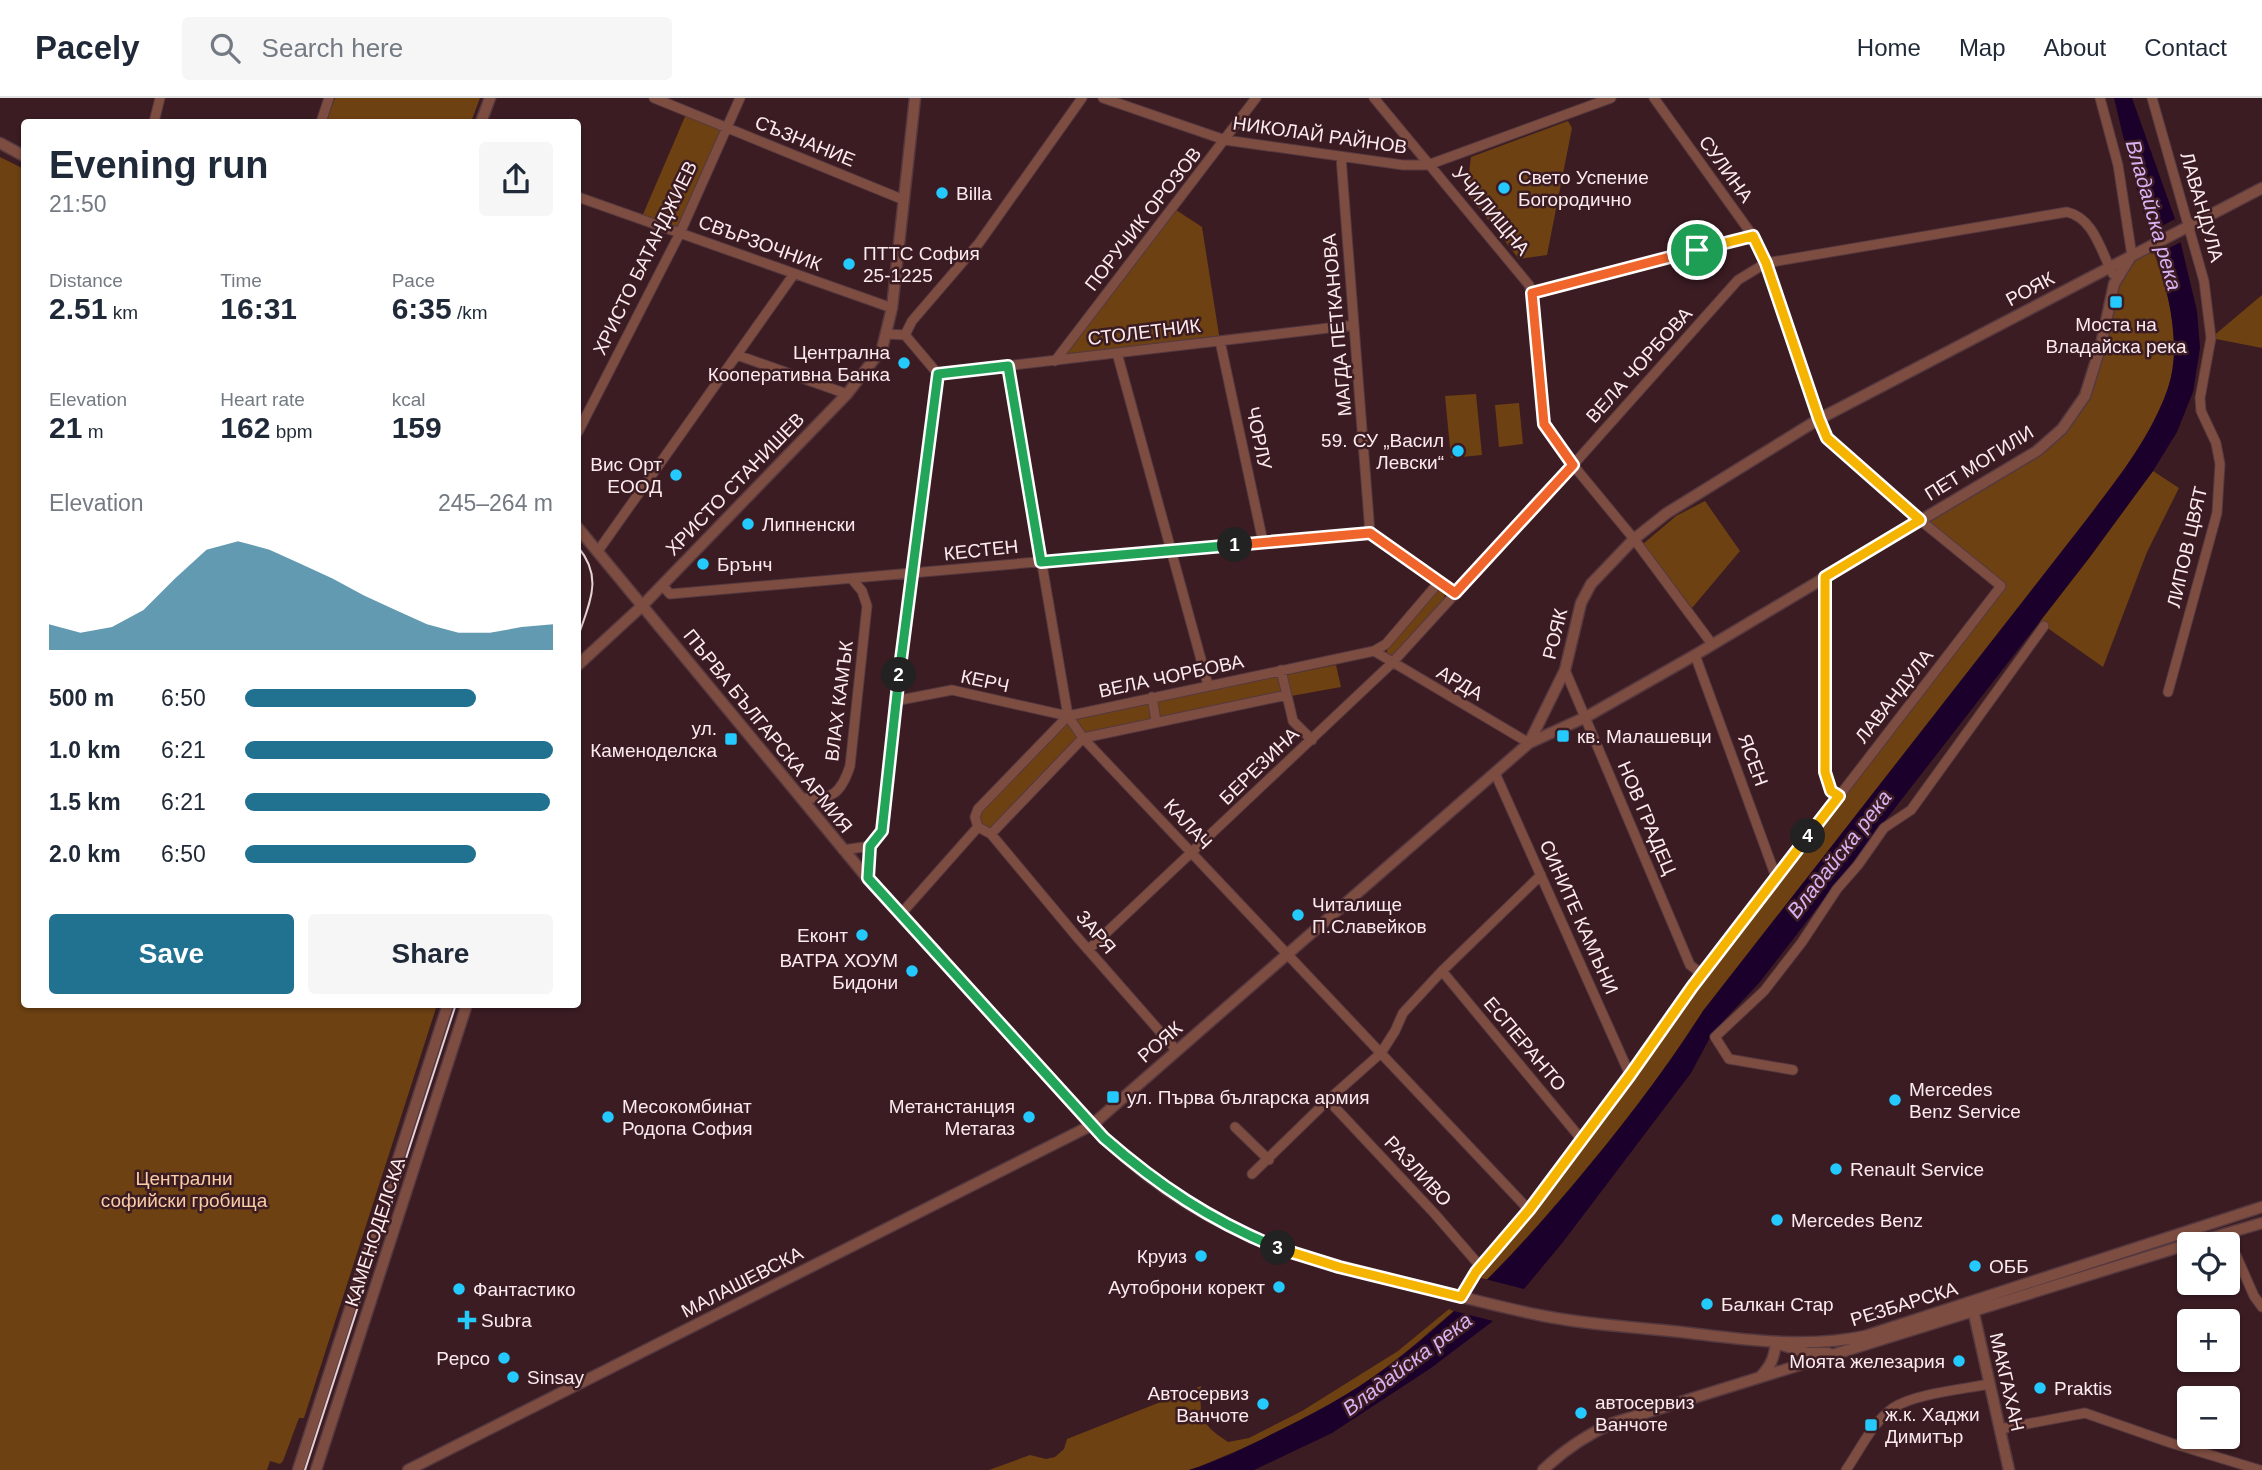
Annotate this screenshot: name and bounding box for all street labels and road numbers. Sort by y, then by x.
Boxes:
street label: СЪЗНАНИЕ [752,111,858,171]
street label: НИКОЛАЙ РАЙНОВ [1232,112,1408,158]
street label: СУЛИНА [1695,132,1757,207]
street label: ПОРУЧИК ОРОЗОВ [1081,143,1205,295]
street label: ЛАВАНДУЛА [2176,150,2228,265]
street label: ХРИСТО БАТАНДЖИЕВ [589,158,701,358]
street label: УЧИЛИЩНА [1448,163,1534,260]
street label: СВЪРЗОЧНИК [696,211,824,275]
street label: МАГДА ПЕТКАНОВА [1319,232,1355,417]
street label: РОЯК [2002,268,2058,310]
street label: ВЕЛА ЧОРБОВА [1582,303,1696,427]
street label: СТОЛЕТНИК [1086,315,1202,349]
street label: ЧОРЛУ [1242,405,1276,472]
street label: ХРИСТО СТАНИШЕВ [662,408,808,560]
street label: ПЕТ МОГИЛИ [1921,421,2037,505]
street label: ЛИПОВ ЦВЯТ [2163,484,2211,610]
street label: КЕСТЕН [943,536,1019,564]
street label: РОЯК [1539,607,1571,661]
street label: ПЪРВА БЪЛГАРСКА АРМИЯ [679,625,857,837]
street label: ВЛАХ КАМЪК [821,640,857,762]
street label: ЛАВАНДУЛА [1851,645,1937,747]
street label: ВЕЛА ЧОРБОВА [1097,650,1246,702]
street label: АРДА [1433,662,1487,705]
street label: КЕРЧ [959,666,1011,696]
street label: БЕРЕЗИНА [1215,723,1303,809]
street label: ЯСЕН [1734,731,1772,789]
street label: НОВ ГРАДЕЦ [1614,758,1680,878]
street label: КАЛАЧ [1160,795,1216,853]
street label: СИНИТЕ КАМЪНИ [1536,837,1622,997]
street label: ЗАРЯ [1072,906,1120,958]
street label: ЕСПЕРАНТО [1480,993,1570,1095]
street label: РОЯК [1134,1017,1186,1067]
street label: РАЗЛИВО [1380,1132,1456,1210]
street label: КАМЕНОДЕЛСКА [341,1154,409,1309]
street label: МАЛАШЕВСКА [678,1242,807,1322]
street label: РЕЗБАРСКА [1848,1278,1960,1330]
street label: МАКГАХАН [1985,1331,2029,1433]

